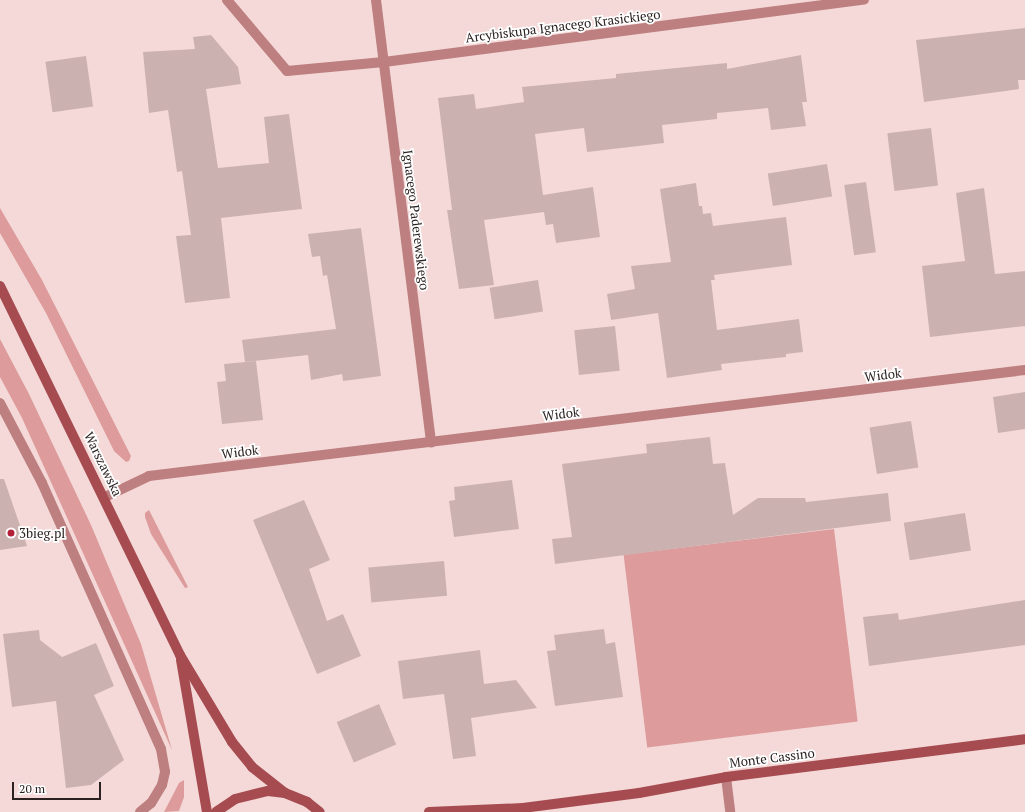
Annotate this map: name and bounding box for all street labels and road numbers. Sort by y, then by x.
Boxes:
street label: Arcybiskupa Ignacego Krasickiego [465,6,661,46]
street label: Ignacego Paderewskiego [400,149,432,291]
street label: Widok [864,365,902,385]
street label: Widok [542,404,580,424]
street label: Warszawska [81,429,125,499]
street label: Widok [221,442,259,462]
street label: Monte Cassino [729,745,815,771]

